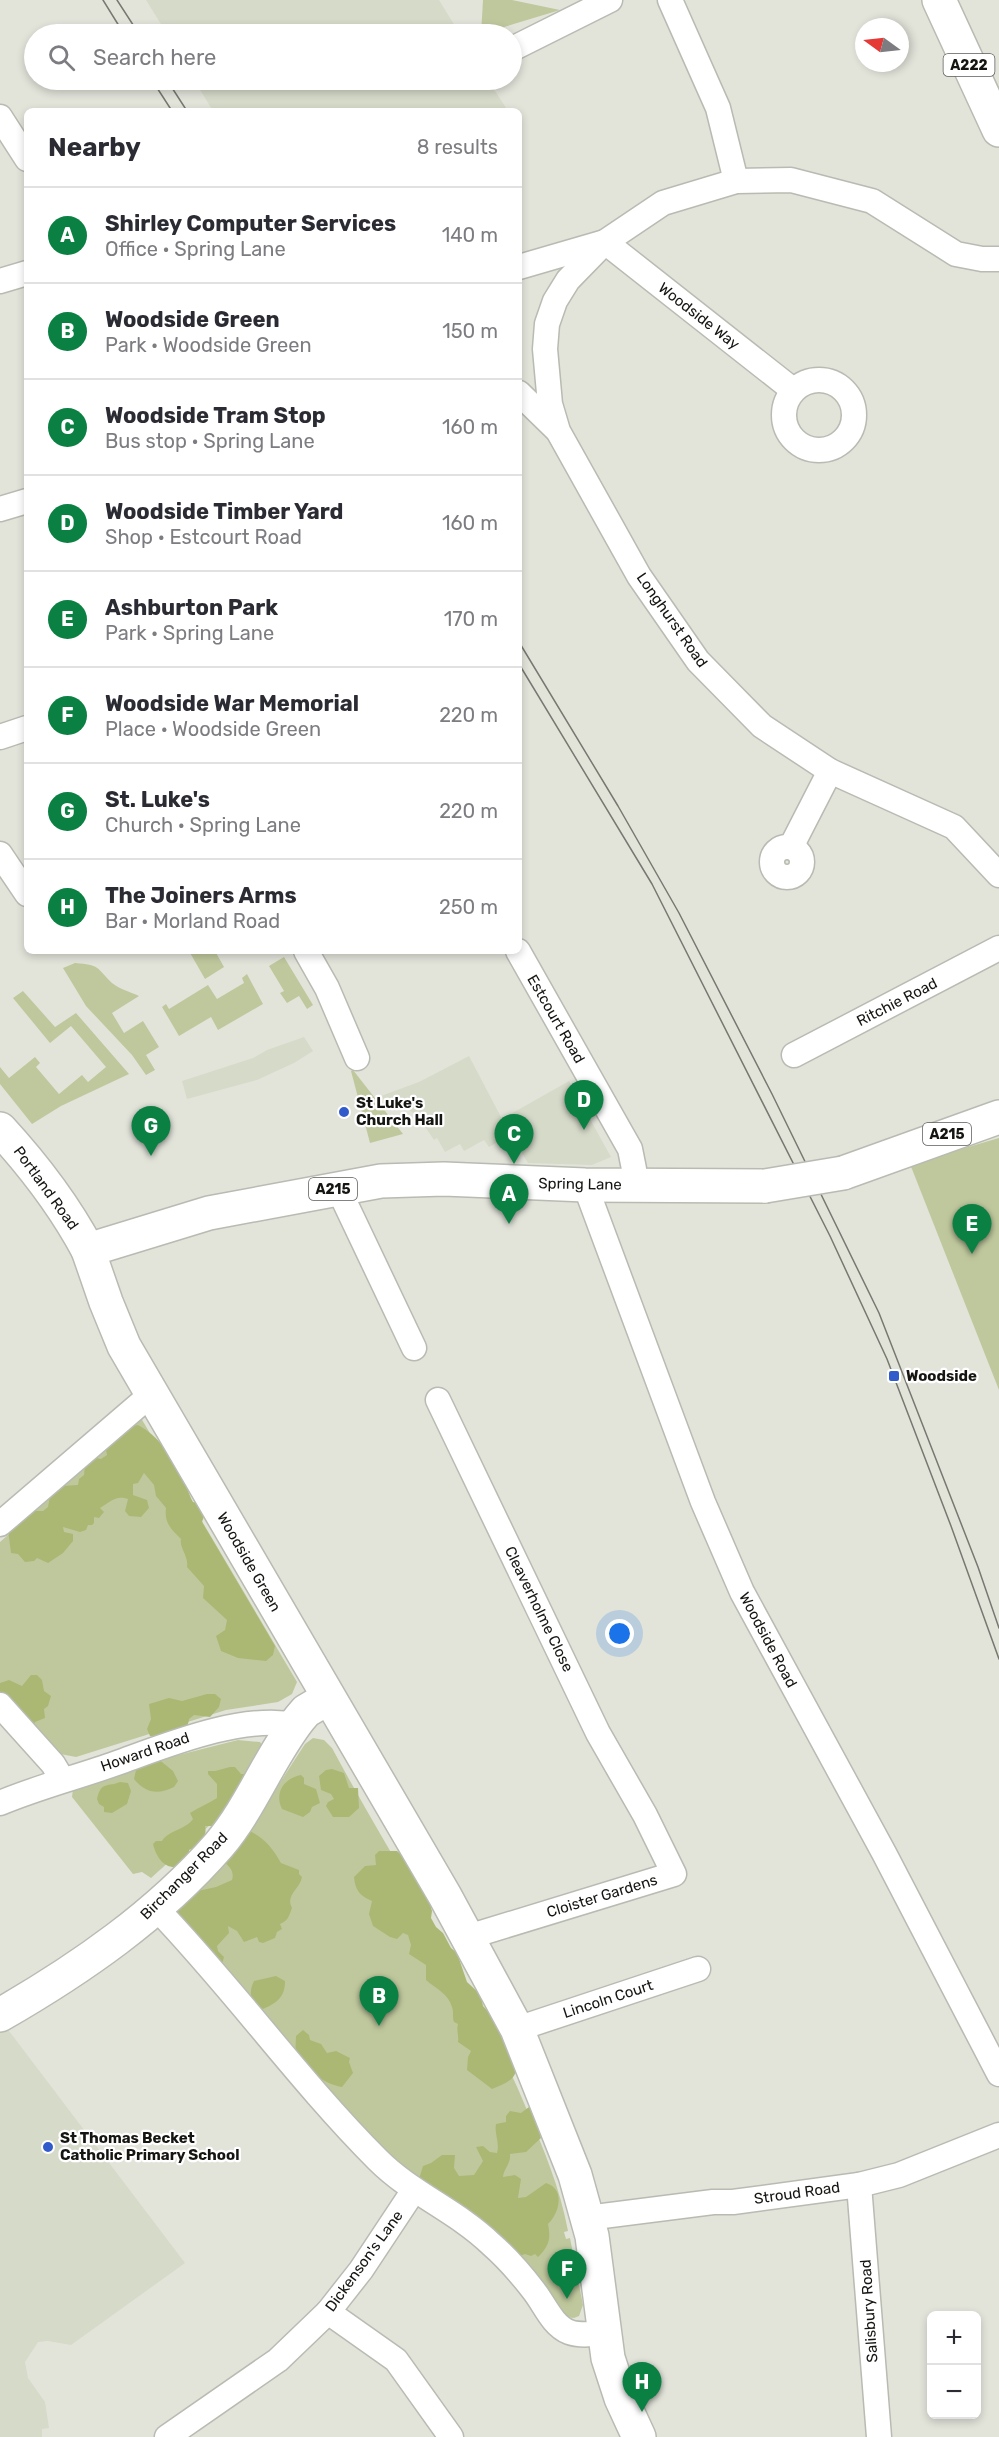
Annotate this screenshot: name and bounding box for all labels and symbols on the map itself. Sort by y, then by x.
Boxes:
north arrow [855,18,909,72]
road number: A222 [944,54,994,76]
street label: Woodside Way [655,279,743,353]
street label: Longhurst Road [633,569,711,671]
street label: Estcourt Road [523,971,589,1067]
street label: Ritchie Road [854,974,940,1030]
pin: D [564,1080,604,1130]
place label: St Luke's Church Hall [356,1094,443,1129]
marker: St Luke's Church Hall [337,1105,351,1119]
pin: G [132,1106,170,1156]
pin: C [494,1114,534,1164]
road number: A215 [923,1123,971,1145]
street label: Portland Road [10,1143,82,1233]
pin: A [490,1174,528,1224]
street label: Spring Lane [538,1174,622,1194]
road number: A215 [309,1178,357,1200]
pin: E [952,1204,992,1254]
place label: Woodside [906,1367,977,1385]
marker: Woodside [887,1369,901,1383]
street label: Woodside Green [213,1509,285,1615]
street label: Cleaverholme Close [501,1543,577,1675]
street label: Woodside Road [735,1589,801,1691]
your location [605,1619,634,1648]
street label: Howard Road [98,1728,192,1776]
street label: Birchanger Road [137,1829,231,1923]
street label: Cloister Gardens [544,1870,660,1921]
pin: B [360,1976,398,2026]
street label: Lincoln Court [561,1976,655,2022]
place label: St Thomas Becket Catholic Primary School [60,2129,239,2164]
marker: St Thomas Becket Catholic Primary School [41,2140,55,2154]
street label: Stroud Road [753,2178,841,2208]
street label: Dickenson's Lane [321,2207,407,2315]
pin: F [548,2250,586,2299]
street label: Salisbury Road [856,2259,882,2363]
pin: H [622,2362,662,2412]

